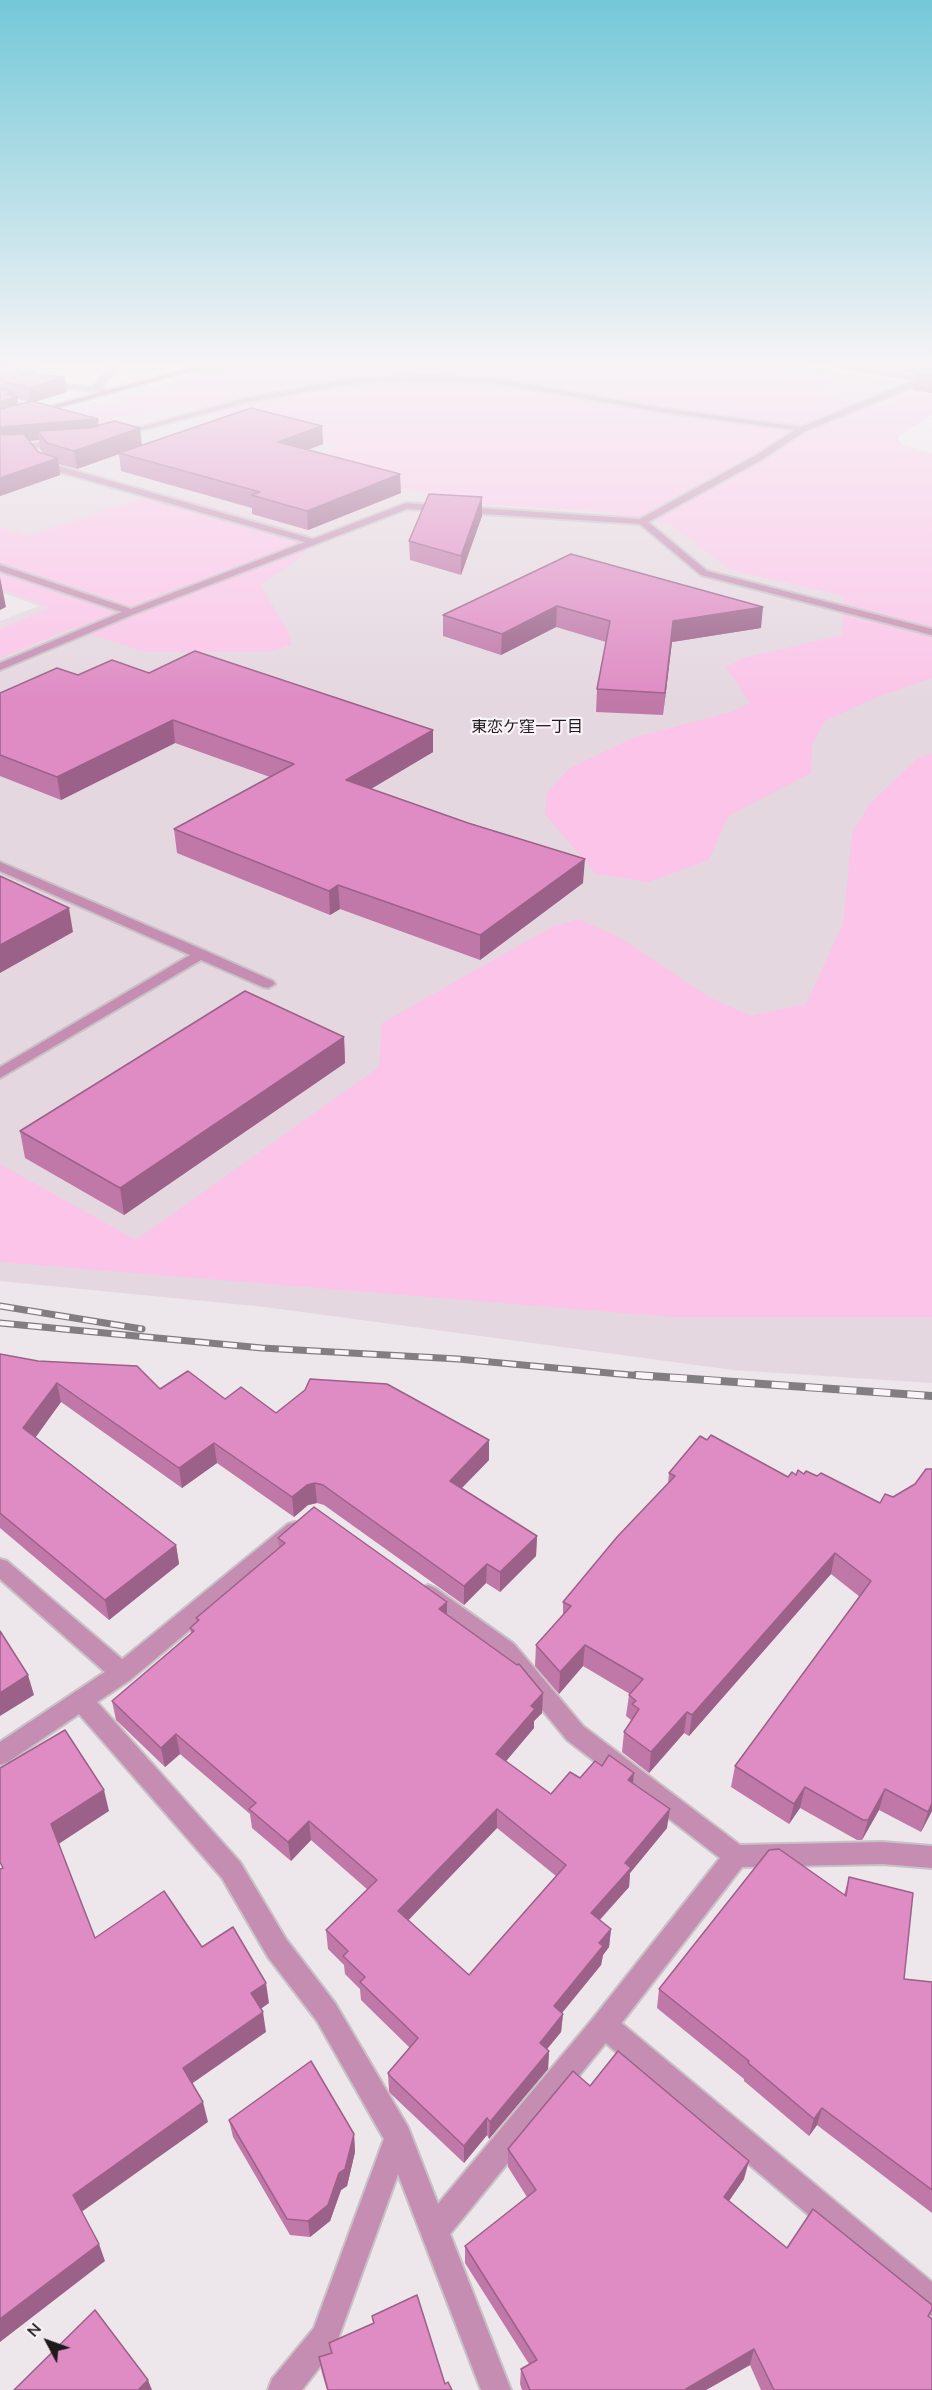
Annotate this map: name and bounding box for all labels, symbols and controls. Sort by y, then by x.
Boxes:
district label: 東恋ケ窪一丁目 [471,718,583,738]
north arrow [18,2312,78,2372]
text: N [22,2318,47,2342]

